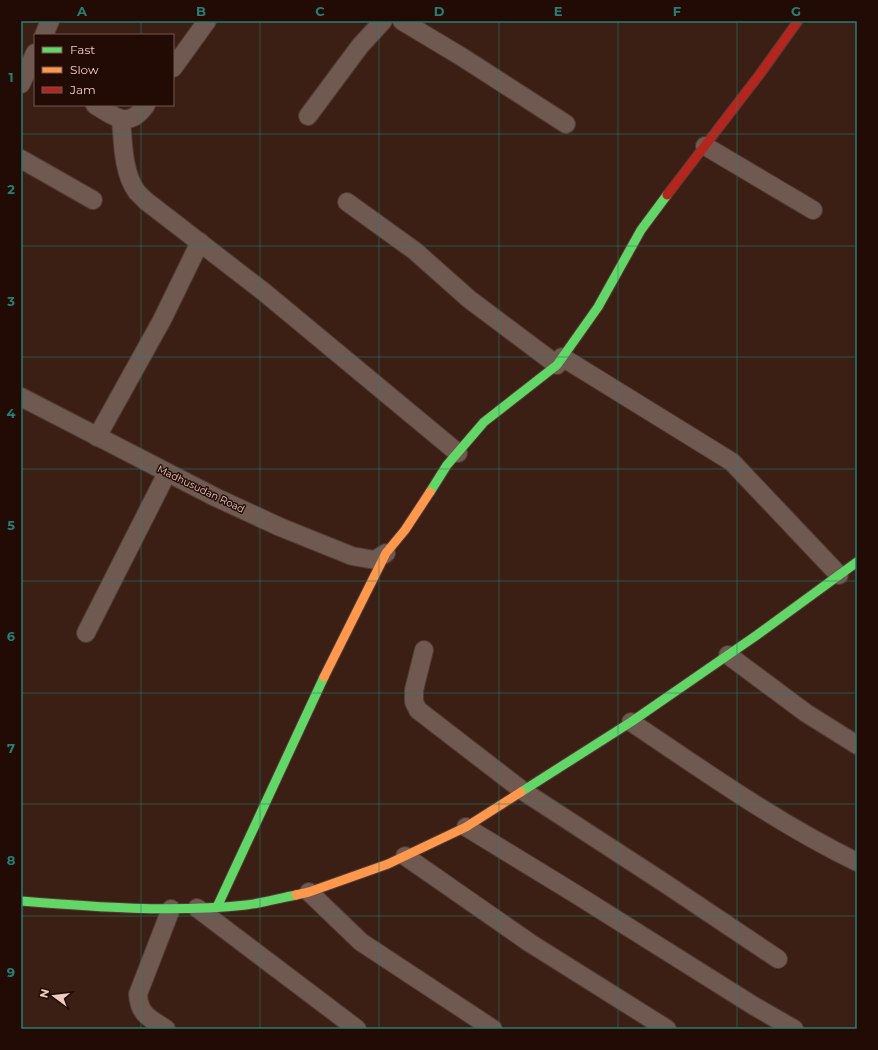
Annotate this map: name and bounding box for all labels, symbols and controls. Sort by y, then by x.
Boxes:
text: A [76,3,88,19]
text: B [196,3,206,19]
text: C [315,3,325,19]
text: D [434,3,445,19]
text: E [554,3,563,19]
text: F [673,3,681,19]
text: G [791,3,801,19]
legend [34,34,174,106]
text: Fast [70,42,95,57]
text: Slow [70,62,99,77]
text: 1 [8,69,14,85]
text: Jam [69,82,96,97]
text: 2 [7,181,15,197]
text: 3 [6,293,15,309]
text: 4 [7,405,16,421]
street label: Madhusudan Road [155,462,247,516]
text: 5 [7,517,15,533]
text: 6 [7,628,16,644]
text: 7 [7,740,15,756]
text: 8 [7,852,16,868]
text: 9 [7,964,15,980]
north arrow [34,976,74,1016]
text: N [36,987,52,1000]

